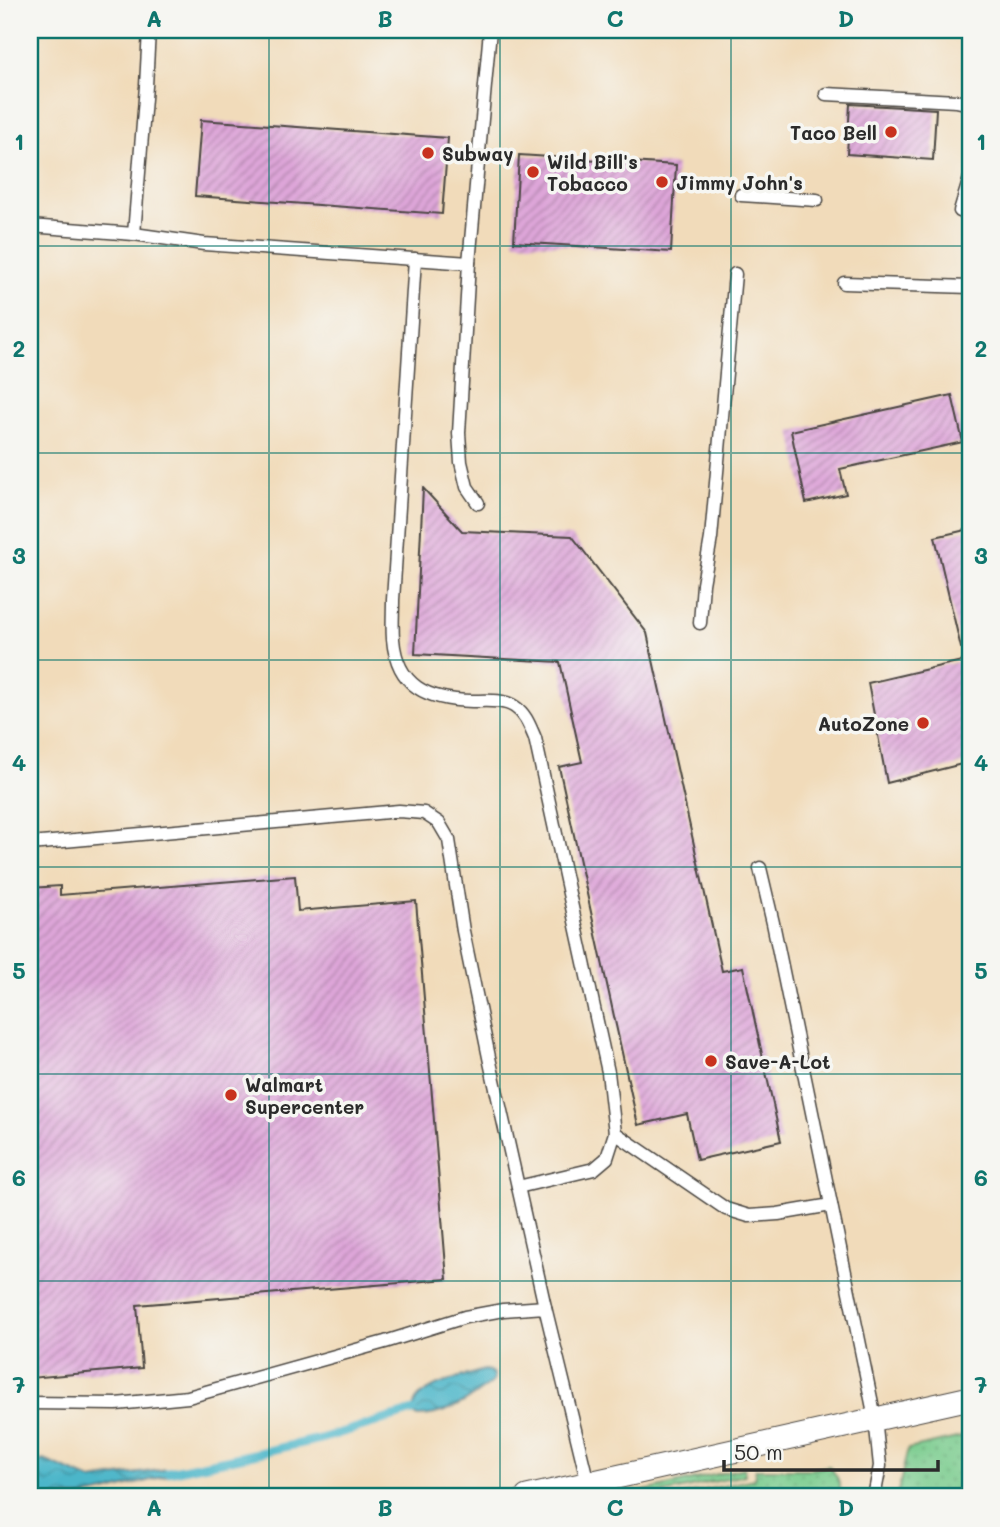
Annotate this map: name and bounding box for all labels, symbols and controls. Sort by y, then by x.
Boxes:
text: A [146,3,162,33]
text: B [377,3,393,33]
text: C [606,3,624,33]
text: D [838,3,854,33]
place label: Taco Bell [790,120,877,145]
marker: Taco Bell [883,124,899,140]
text: 1 [14,126,24,156]
text: 1 [976,126,986,156]
place label: Subway [442,141,513,166]
marker: Subway [420,145,436,161]
place label: Wild Bill's Tobacco [547,149,638,196]
marker: Wild Bill's Tobacco [525,164,541,180]
place label: Jimmy John's [676,170,803,195]
marker: Jimmy John's [654,174,670,190]
text: 2 [13,333,25,363]
text: 2 [975,333,987,363]
text: 3 [12,540,26,570]
text: 3 [974,540,988,570]
place label: AutoZone [818,711,909,736]
marker: AutoZone [915,715,931,731]
text: 4 [12,747,26,777]
text: 4 [974,747,988,777]
text: 5 [12,955,26,985]
text: 5 [974,955,988,985]
place label: Save-A-Lot [725,1049,830,1074]
marker: Save-A-Lot [703,1053,719,1069]
place label: Walmart Supercenter [245,1072,364,1119]
marker: Walmart Supercenter [223,1087,239,1103]
text: 6 [12,1162,26,1192]
text: 6 [974,1162,988,1192]
text: 7 [13,1369,26,1399]
text: 7 [975,1369,988,1399]
scale bar [724,1429,937,1473]
text: 50 m [734,1438,783,1465]
text: A [146,1492,162,1522]
text: B [377,1492,393,1522]
text: C [606,1492,624,1522]
text: D [838,1492,854,1522]

